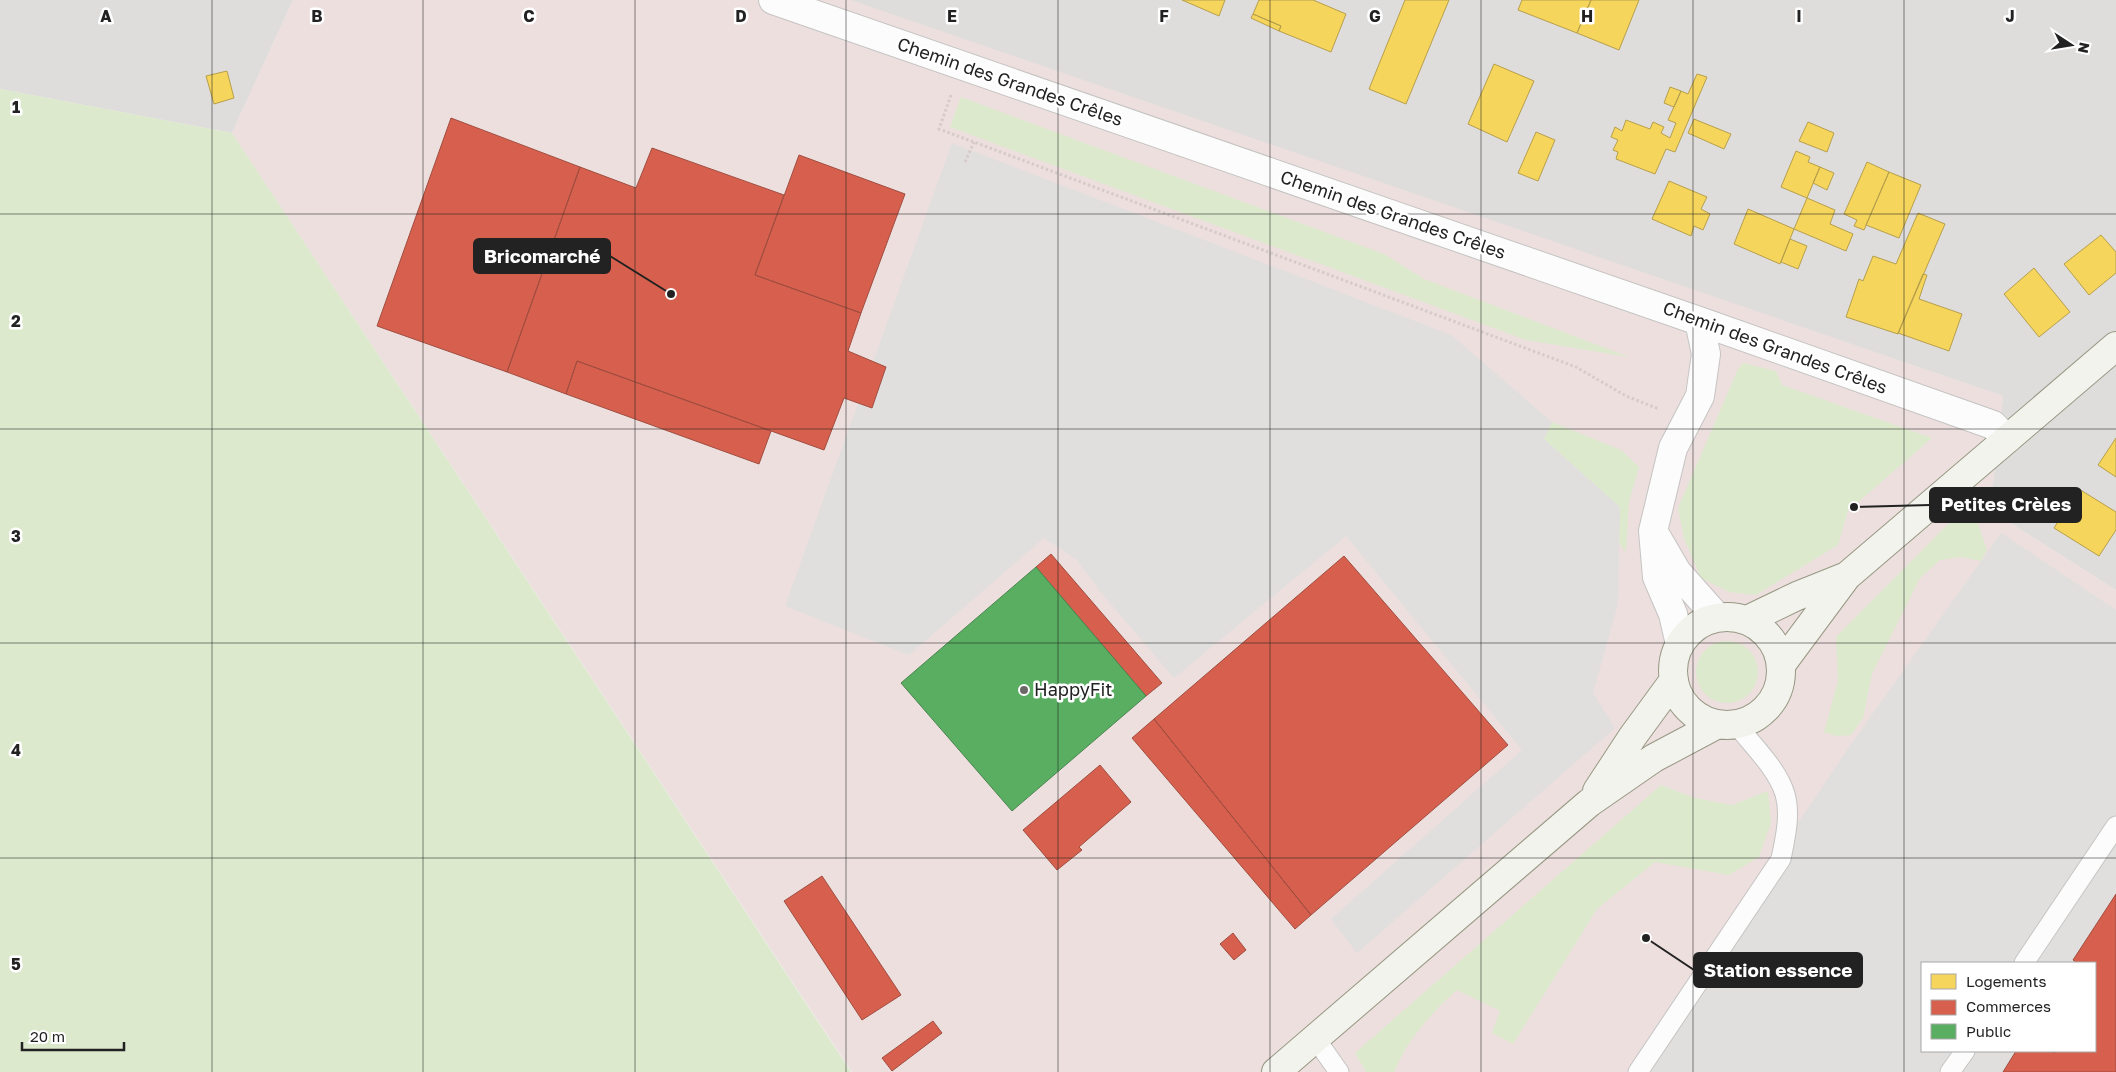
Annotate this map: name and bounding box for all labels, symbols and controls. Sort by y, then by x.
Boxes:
text: A [100,6,112,26]
text: B [311,6,323,26]
text: C [523,6,535,26]
text: D [735,6,747,26]
text: E [947,6,957,26]
text: F [1159,6,1169,26]
text: G [1369,6,1381,26]
text: H [1581,6,1593,26]
text: I [1796,6,1802,26]
text: J [2005,6,2015,26]
north arrow [2046,20,2096,70]
street label: Chemin des Grandes Crêles [895,32,1126,130]
text: N [2075,41,2094,55]
text: 1 [12,97,20,117]
street label: Chemin des Grandes Crêles [1278,165,1509,263]
callout: Bricomarché [474,239,610,273]
text: Bricomarché [484,244,600,267]
street label: Chemin des Grandes Crêles [1660,296,1890,398]
text: 2 [11,311,21,331]
callout: Petites Crèles [1930,488,2081,522]
text: Petites Crèles [1941,492,2072,515]
text: 3 [11,526,21,546]
place label: HappyFit [1034,678,1112,700]
marker: HappyFit [1018,684,1030,696]
text: 4 [11,740,21,760]
callout: Station essence [1694,953,1862,987]
text: 5 [11,954,21,974]
text: Station essence [1704,958,1852,981]
legend [1921,962,2096,1052]
text: Logements [1966,972,2046,990]
text: Commerces [1966,997,2051,1015]
scale bar [22,1020,125,1052]
text: Public [1966,1022,2011,1040]
text: 20 m [30,1027,65,1045]

